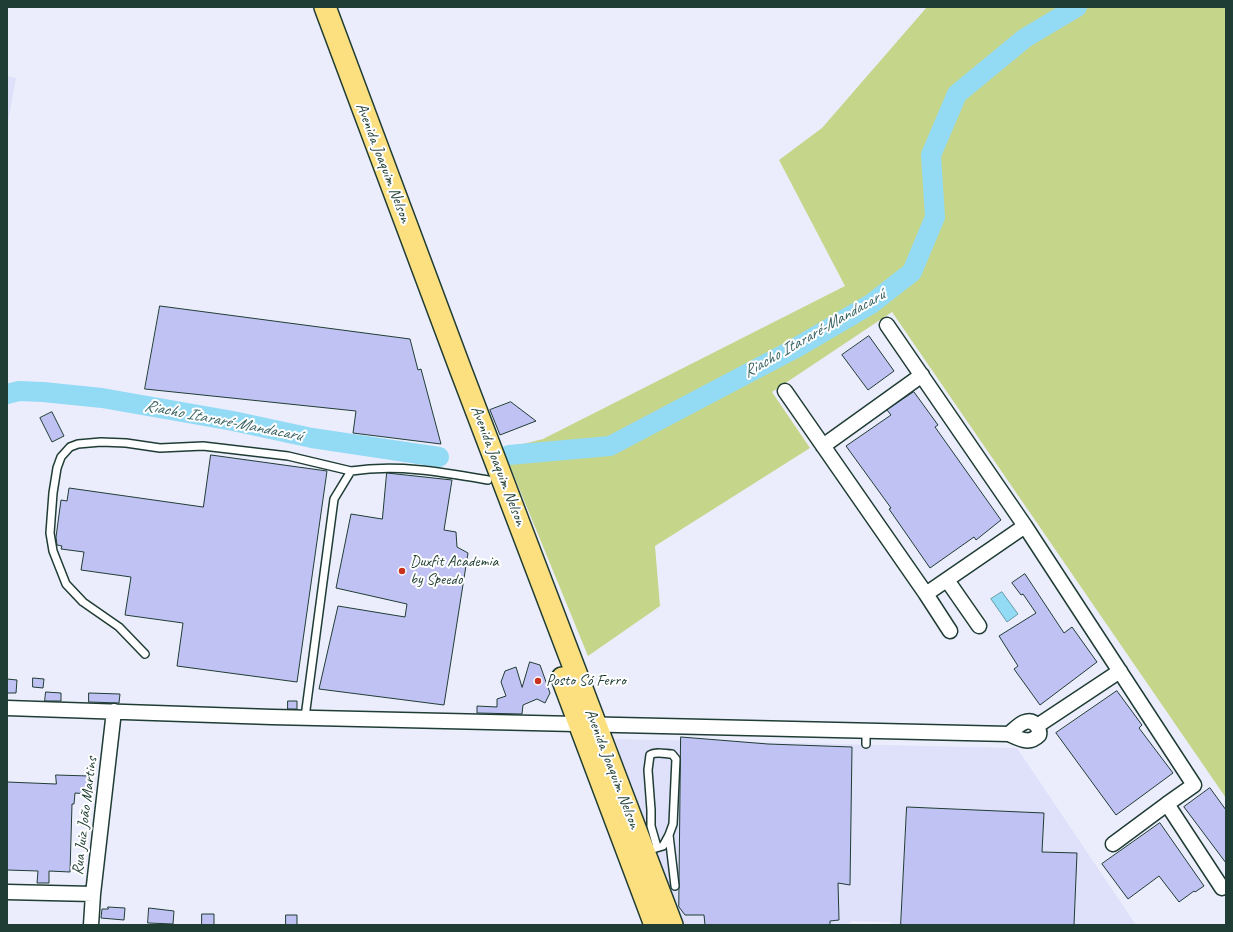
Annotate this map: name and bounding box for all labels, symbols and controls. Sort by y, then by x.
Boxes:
street label: Avenida Joaquim Nelson [351,100,415,226]
water label: Riacho Itararé-Mandacarú [740,285,888,383]
water label: Riacho Itararé-Mandacarú [143,396,303,446]
street label: Avenida Joaquim Nelson [466,403,530,529]
place label: Duxfit Academia by Speedo [410,552,498,590]
marker: Duxfit Academia by Speedo [397,566,407,576]
place label: Posto Só Ferro [546,671,626,691]
marker: Posto Só Ferro [533,676,543,686]
street label: Avenida Joaquim Nelson [580,706,644,832]
street label: Rua Juiz João Martins [68,756,102,876]

